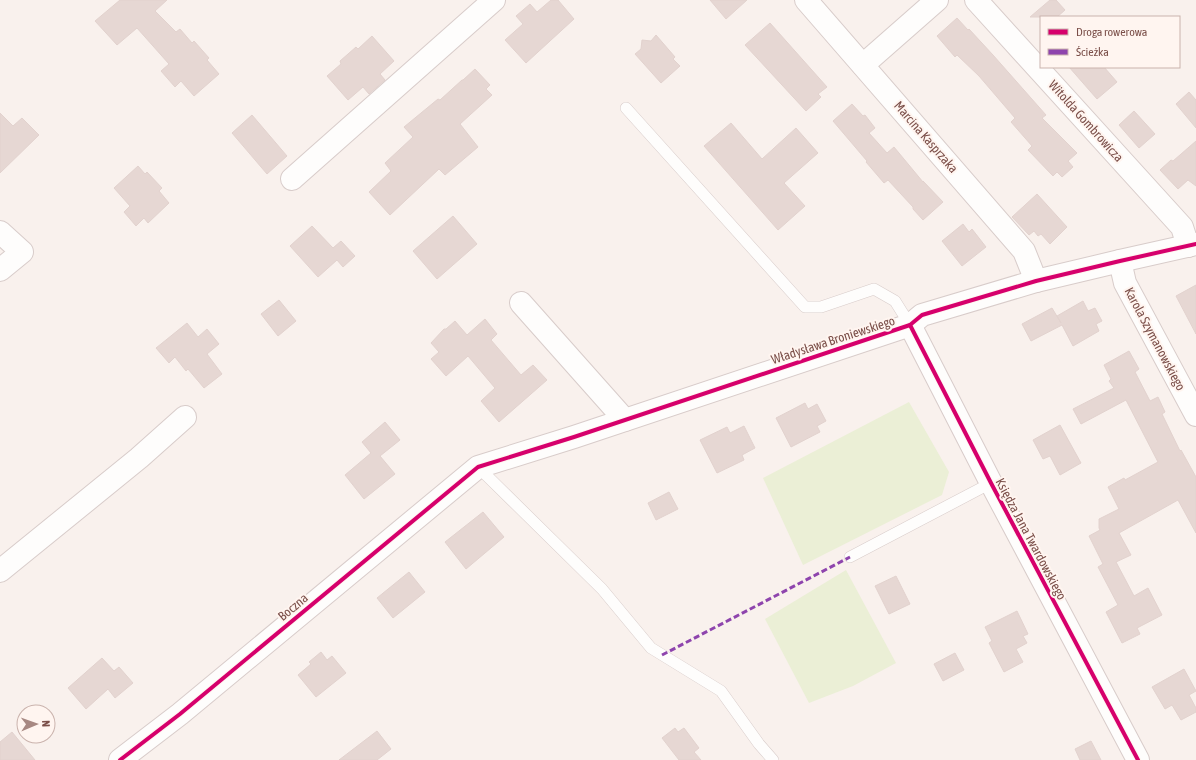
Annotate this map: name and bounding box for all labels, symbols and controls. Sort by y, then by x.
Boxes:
legend [1040,16,1180,68]
text: Droga rowerowa [1076,25,1147,39]
text: Ścieżka [1076,45,1109,59]
street label: Witolda Gombrowicza [1046,77,1126,165]
street label: Marcina Kasprzaka [891,98,961,176]
street label: Karola Szymanowskiego [1121,285,1189,393]
street label: Władysława Broniewskiego [769,313,897,367]
street label: Księdza Jana Twardowskiego [993,476,1069,602]
street label: Boczna [275,590,311,624]
north arrow [16,704,56,744]
text: N [40,720,52,727]

